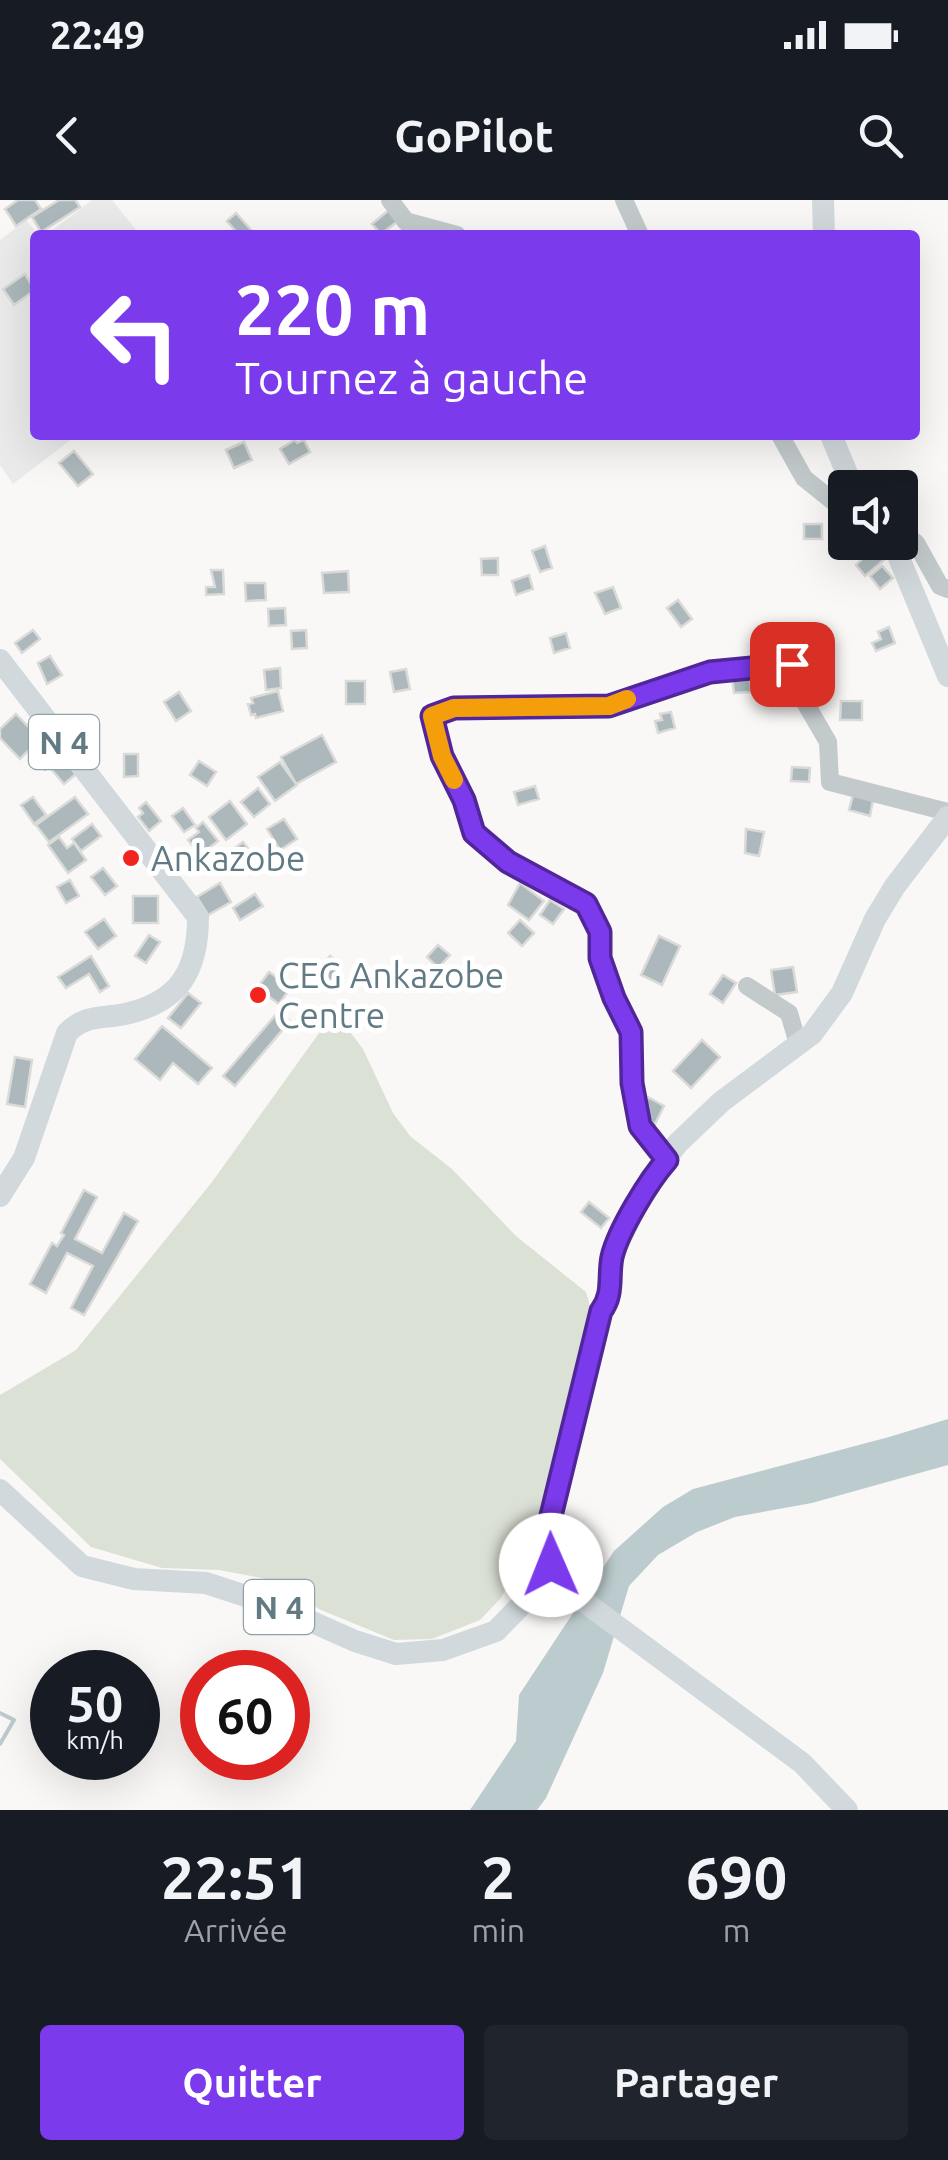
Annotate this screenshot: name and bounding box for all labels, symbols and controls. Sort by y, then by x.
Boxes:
text: 22:49 [50,14,145,56]
icon: back [40,108,95,163]
icon: search [853,108,908,163]
text: GoPilot [394,110,554,161]
icon: left [70,270,200,400]
text: 220 m [235,270,430,348]
text: Tournez à gauche [235,352,588,403]
map controls [828,470,918,560]
button: sound [828,470,918,560]
pin [750,622,835,707]
icon: arrive [765,637,820,692]
road number: N 4 [29,715,99,769]
place label: Ankazobe [151,838,305,878]
marker: Ankazobe [120,847,142,869]
place label: CEG Ankazobe Centre [278,955,504,1035]
marker: CEG Ankazobe Centre [247,984,269,1006]
position arrow [499,1513,603,1617]
road number: N 4 [244,1580,314,1634]
speed limit sign: 60 [180,1650,310,1780]
text: 50 [67,1675,123,1731]
text: km/h [66,1726,124,1754]
text: 22:51 [161,1843,311,1910]
text: 2 [481,1843,515,1910]
text: 690 [686,1843,787,1910]
text: Arrivée [184,1912,288,1948]
text: min [471,1912,525,1948]
text: m [723,1912,750,1948]
button: Quitter [40,2025,464,2140]
button: Partager [484,2025,908,2140]

